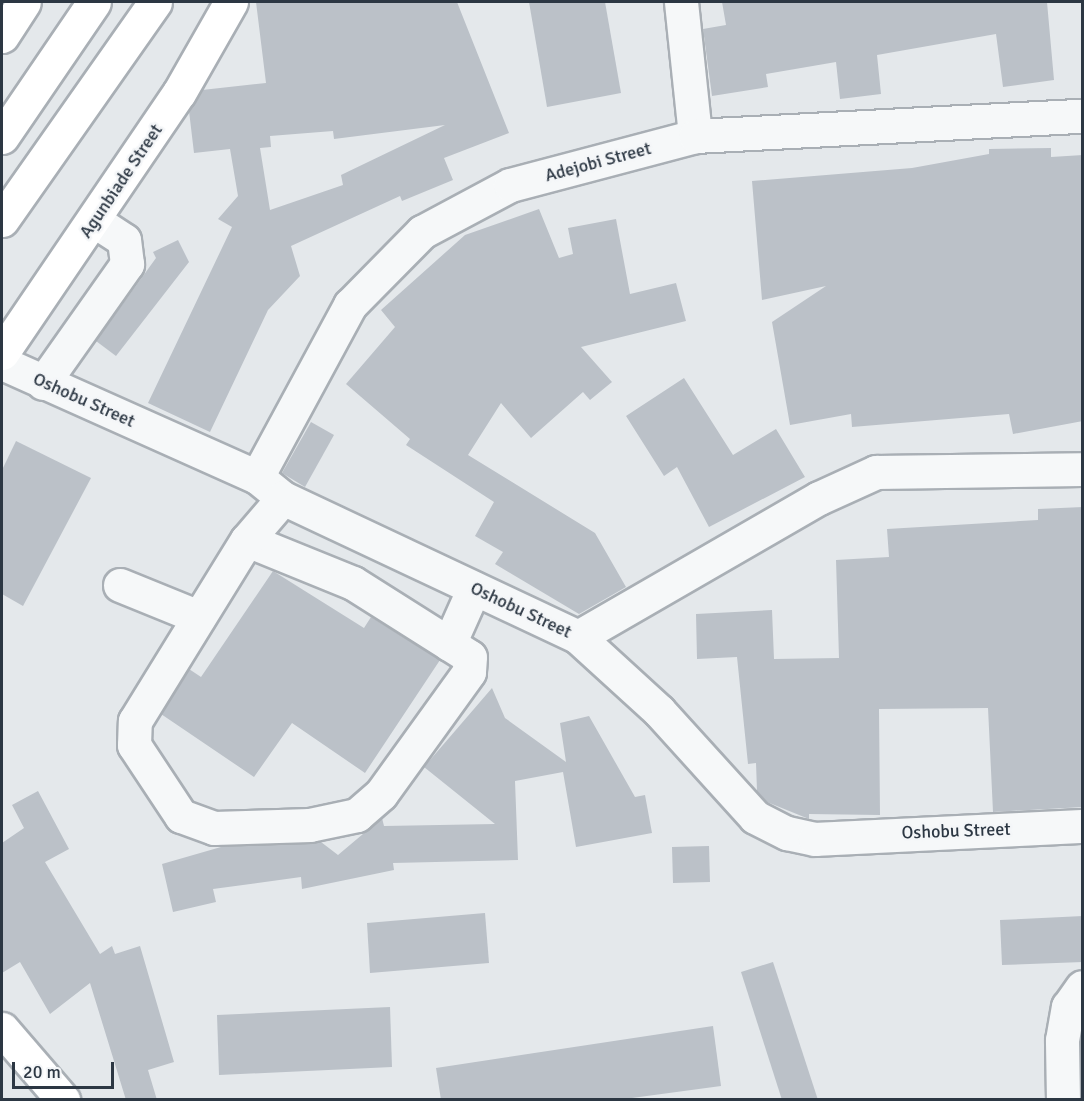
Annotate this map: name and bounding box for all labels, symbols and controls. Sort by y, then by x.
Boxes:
street label: Agunbiade Street [75,120,167,242]
street label: Adejobi Street [543,137,653,187]
street label: Oshobu Street [30,368,138,432]
street label: Oshobu Street [467,577,575,643]
street label: Oshobu Street [901,818,1011,844]
scale bar [15,1050,117,1088]
text: 20 m [23,1061,61,1083]

